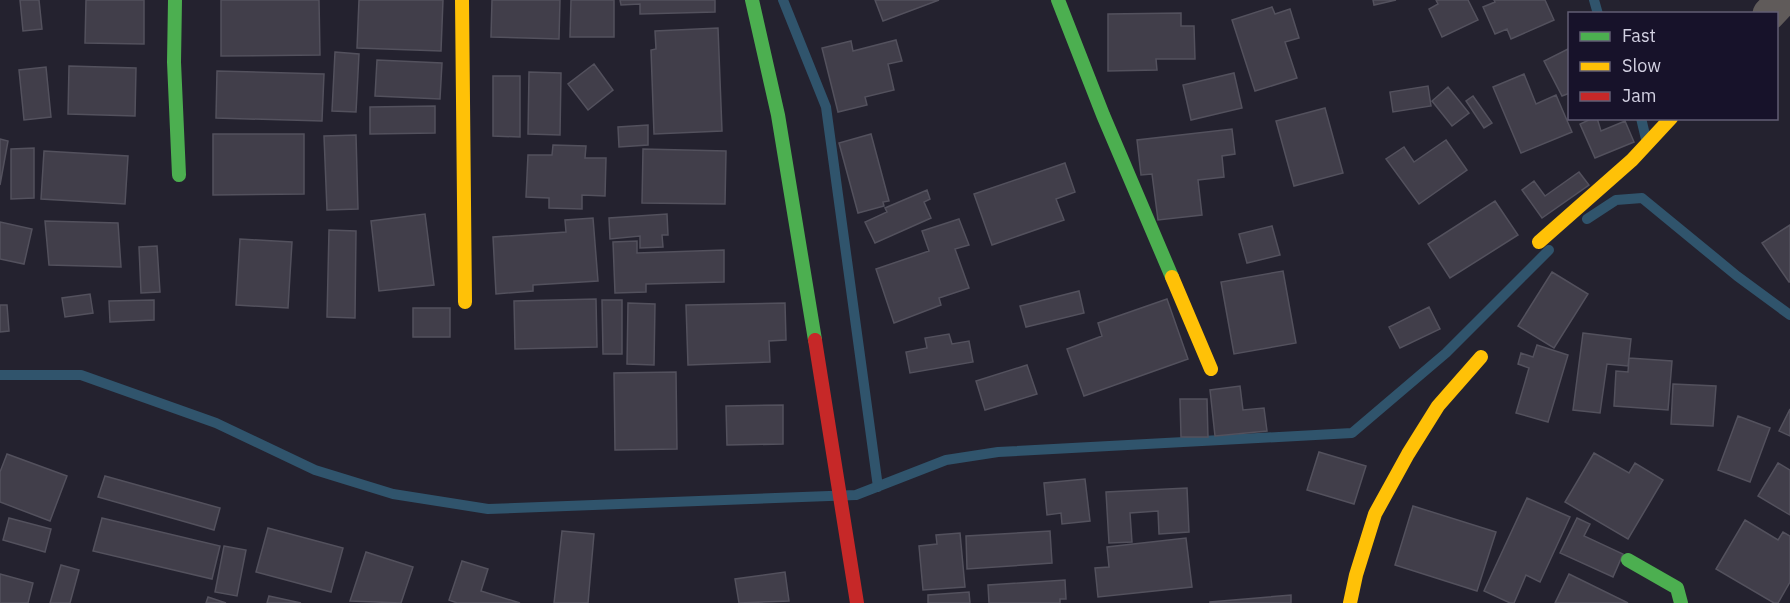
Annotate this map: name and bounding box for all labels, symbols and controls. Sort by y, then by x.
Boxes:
legend [1568,12,1778,120]
text: Fast [1622,24,1656,47]
text: Slow [1622,54,1661,77]
text: Jam [1622,84,1657,107]

